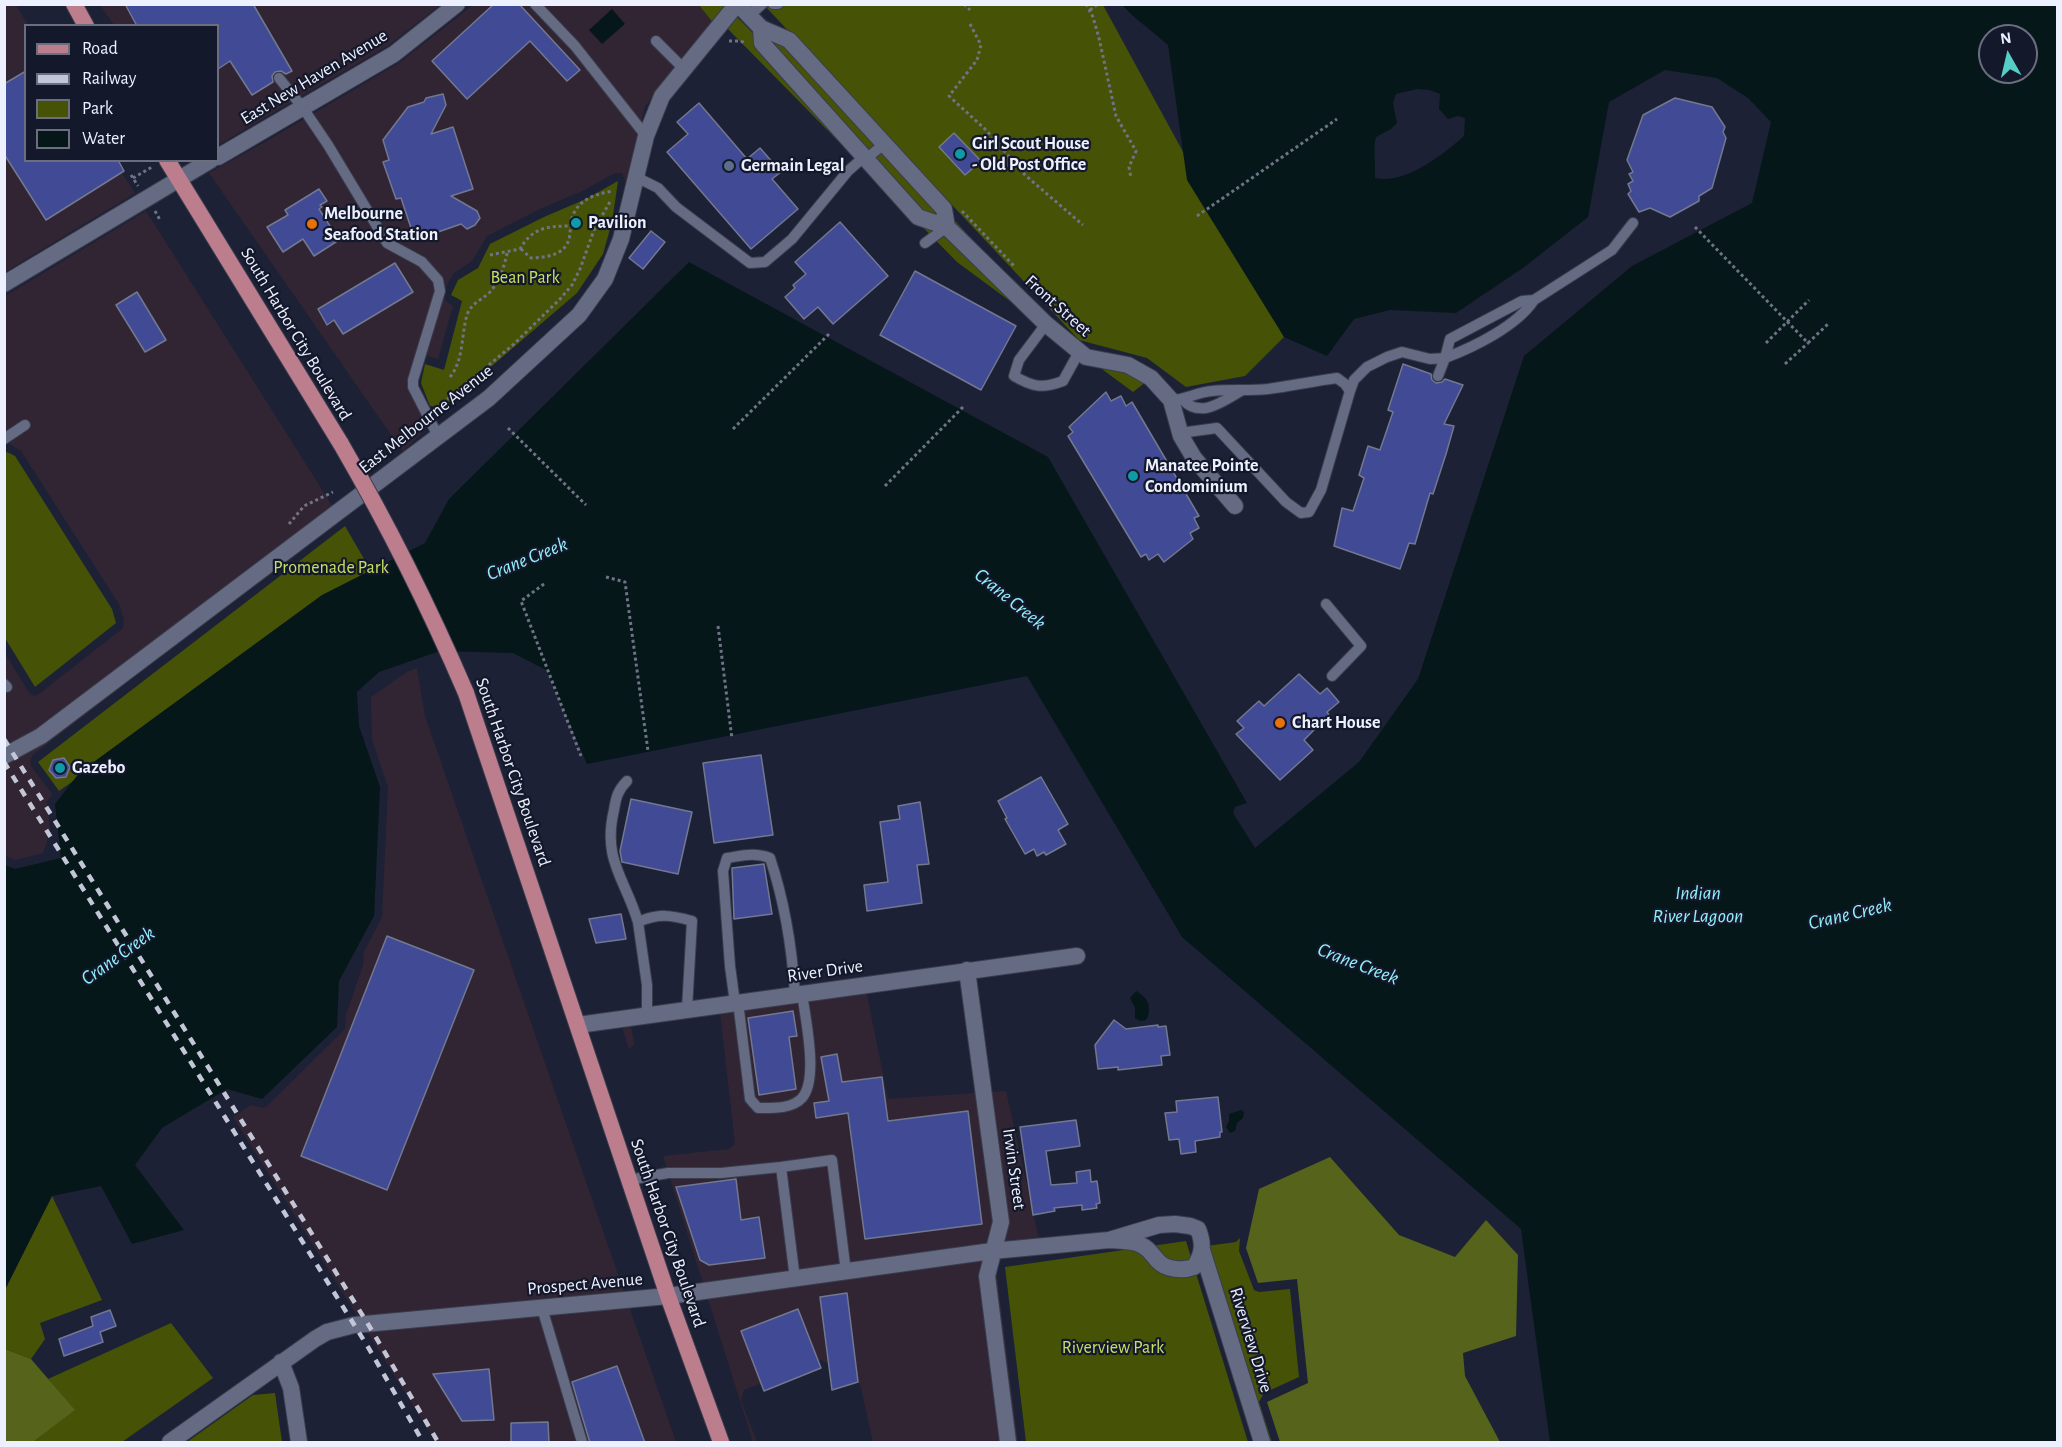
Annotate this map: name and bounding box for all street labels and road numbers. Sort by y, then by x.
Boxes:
street label: East New Haven Avenue [237,25,391,129]
street label: South Harbor City Boulevard [236,244,356,424]
street label: Front Street [1020,271,1096,341]
street label: East Melbourne Avenue [355,360,497,478]
street label: South Harbor City Boulevard [471,675,555,869]
street label: River Drive [786,955,864,987]
street label: Irwin Street [998,1127,1030,1211]
street label: South Harbor City Boulevard [626,1136,710,1330]
street label: Prospect Avenue [526,1268,644,1300]
street label: Riverview Drive [1225,1285,1277,1395]

